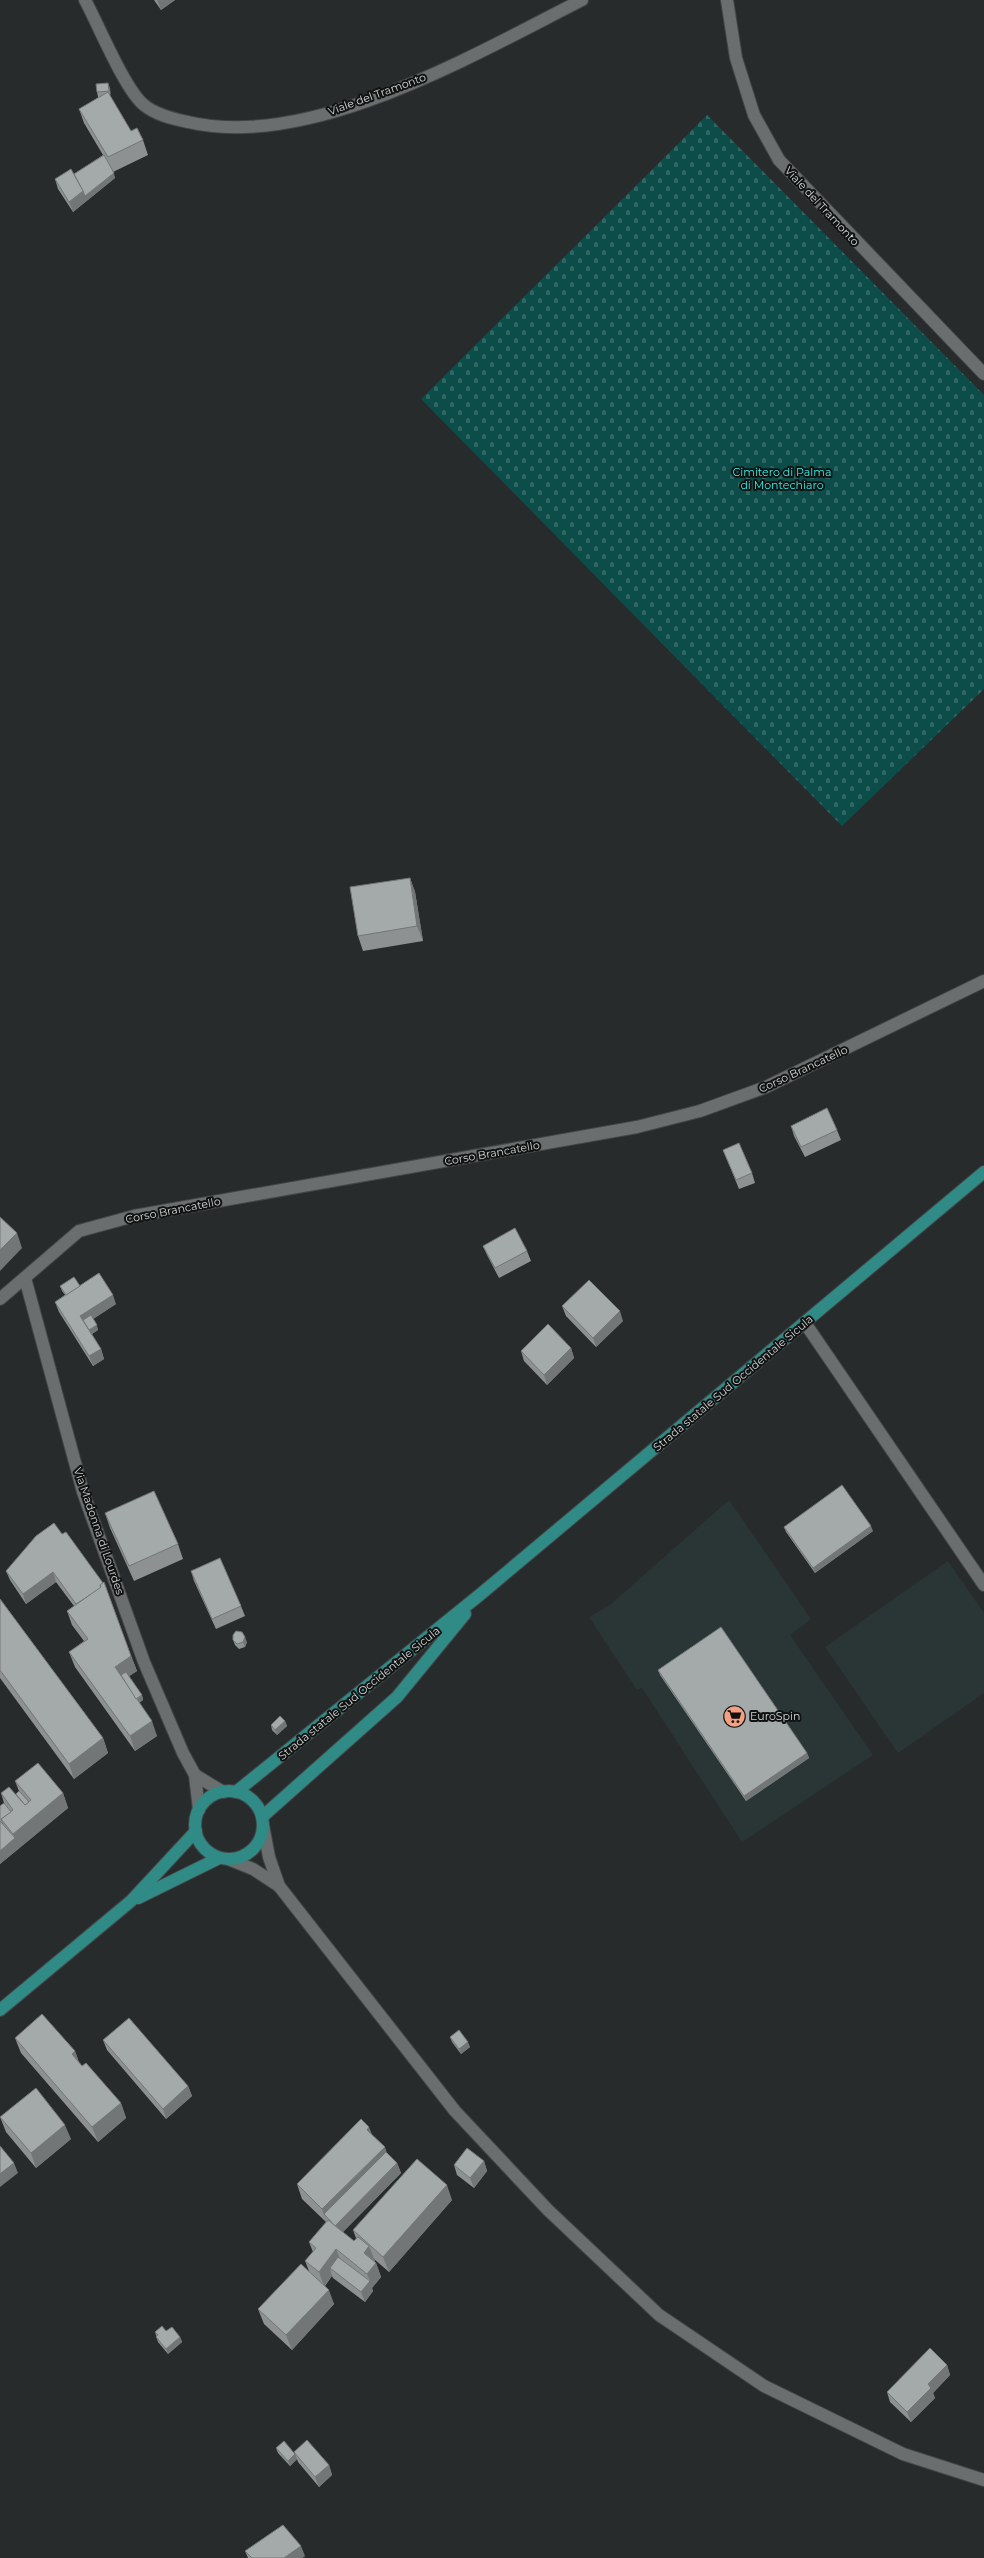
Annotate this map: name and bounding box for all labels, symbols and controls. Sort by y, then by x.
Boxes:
street label: Viale del Tramonto [326,70,428,118]
street label: Viale del Tramonto [782,164,862,249]
park label: Cimitero di Palma di Montechiaro [733,465,831,492]
street label: Corso Brancatello [756,1042,850,1096]
street label: Corso Brancatello [443,1138,541,1168]
street label: Corso Brancatello [124,1194,222,1226]
street label: Strada statale Sud Occidentale Sicula [650,1312,816,1454]
street label: Via Madonna di Lourdes [71,1466,127,1597]
street label: Strada statale Sud Occidentale Sicula [275,1623,443,1763]
supermarket icon: EuroSpin [721,1703,747,1729]
place label: EuroSpin [750,1709,800,1723]

